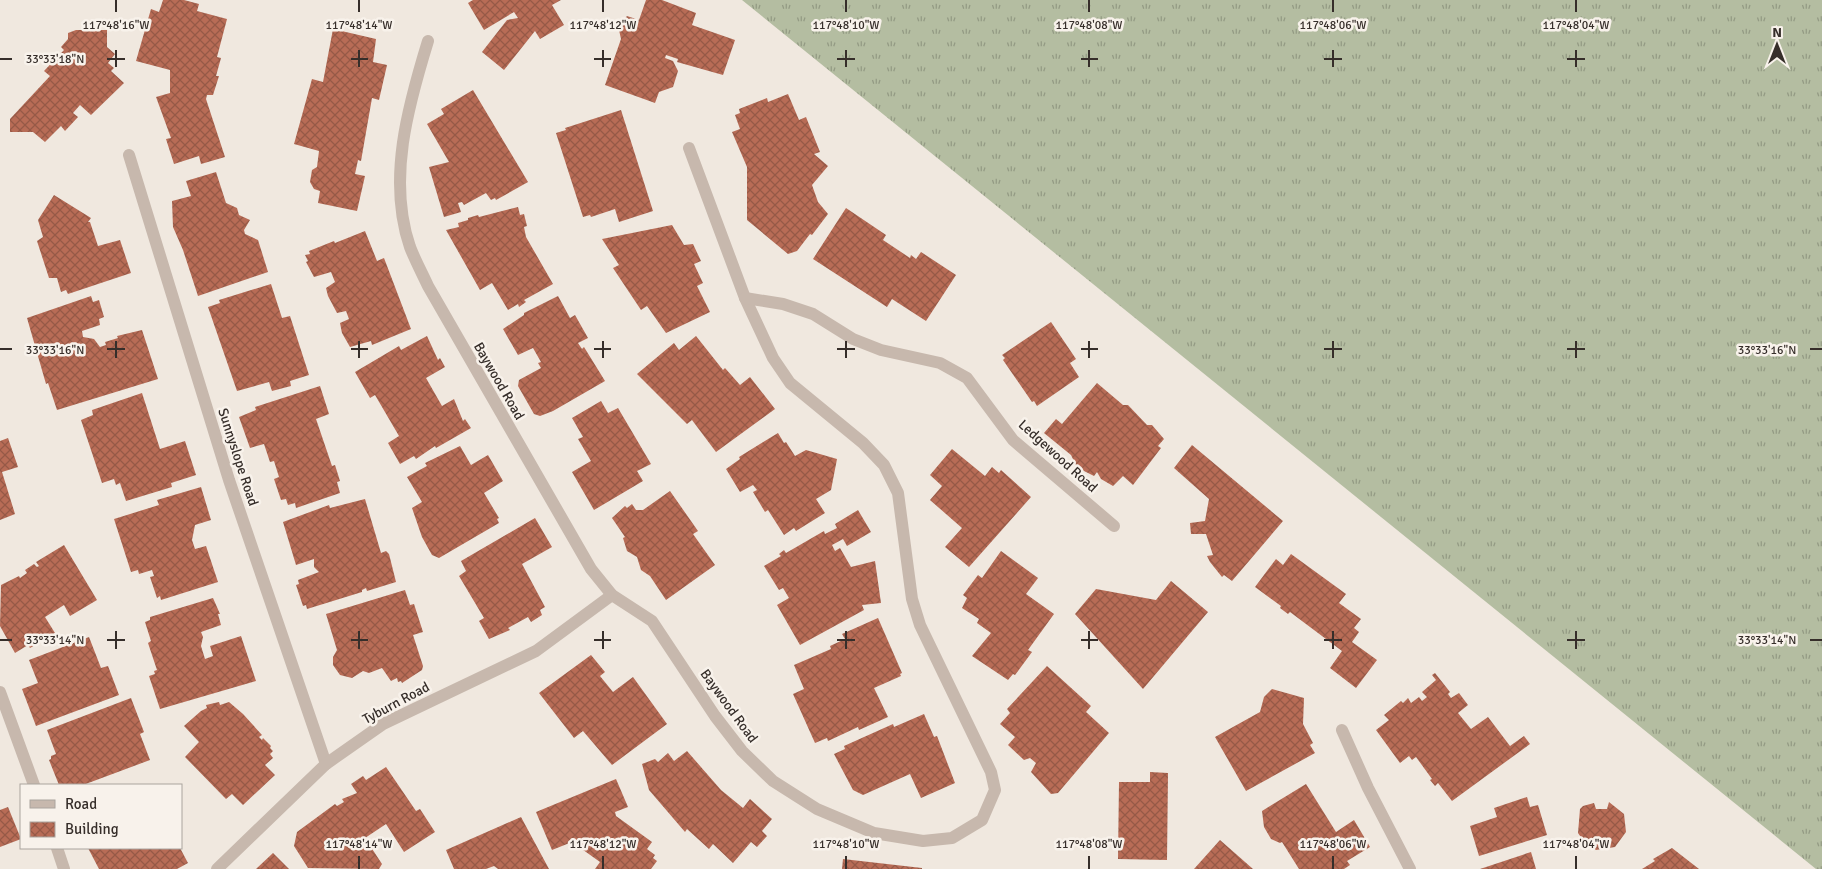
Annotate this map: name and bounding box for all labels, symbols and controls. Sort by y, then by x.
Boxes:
text: 117°48'16"W [82,18,150,33]
text: 117°48'14"W [325,18,393,33]
text: 117°48'12"W [569,18,637,33]
text: 117°48'10"W [812,18,880,33]
text: 117°48'08"W [1055,18,1123,33]
text: 117°48'06"W [1299,18,1367,33]
text: 117°48'04"W [1542,18,1610,33]
north arrow [1752,20,1802,70]
text: N [1772,24,1782,41]
text: 33°33'18"N [26,52,84,67]
street label: Baywood Road [470,339,528,423]
text: 33°33'16"N [26,343,84,358]
text: 33°33'16"N [1738,343,1796,358]
street label: Sunnyslope Road [214,406,262,508]
street label: Ledgewood Road [1015,416,1101,496]
text: 33°33'14"N [26,633,84,648]
text: 33°33'14"N [1738,633,1796,648]
street label: Baywood Road [697,666,761,746]
street label: Tyburn Road [360,678,432,728]
legend [20,784,182,849]
text: Road [65,795,97,813]
text: Building [65,820,119,838]
text: 117°48'14"W [325,837,393,852]
text: 117°48'12"W [569,837,637,852]
text: 117°48'10"W [812,837,880,852]
text: 117°48'08"W [1055,837,1123,852]
text: 117°48'06"W [1299,837,1367,852]
text: 117°48'04"W [1542,837,1610,852]

